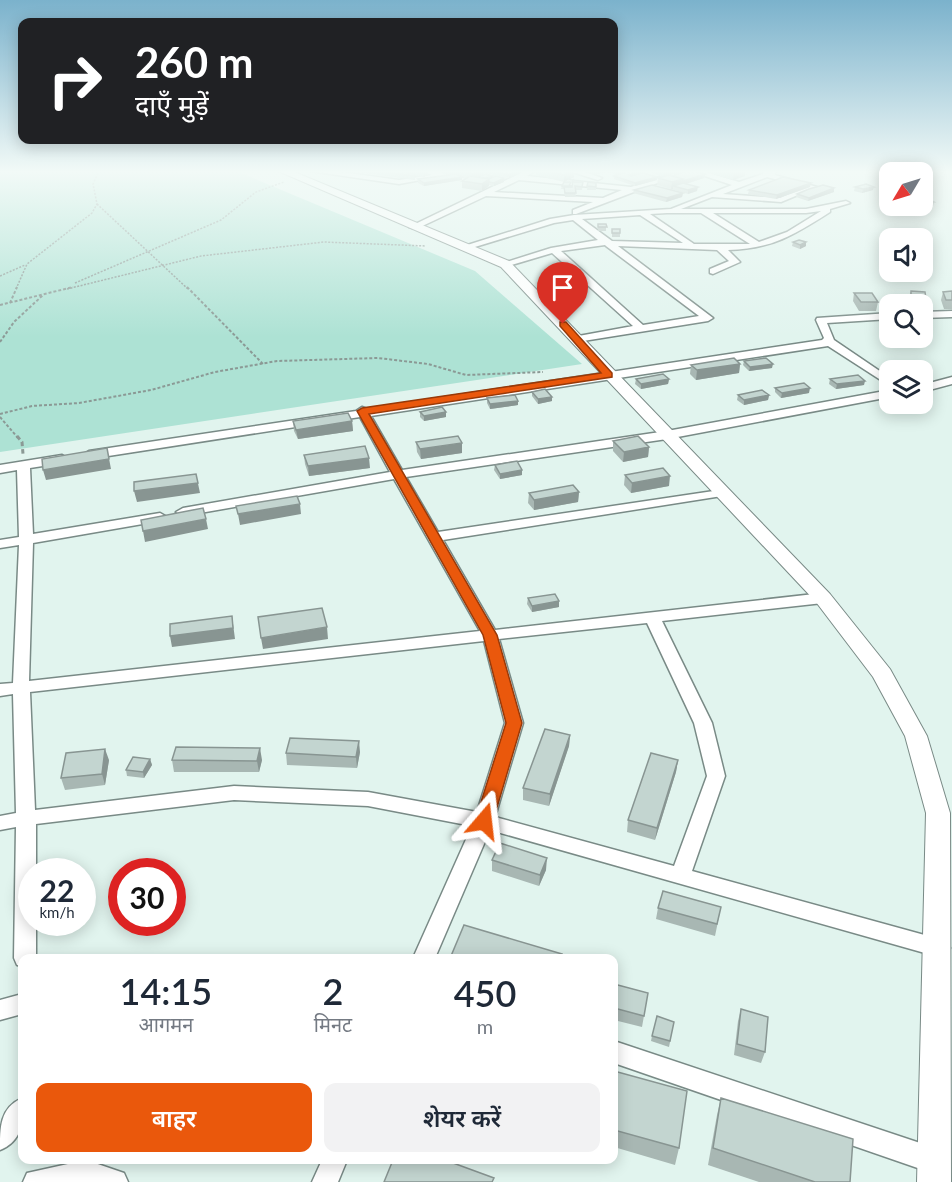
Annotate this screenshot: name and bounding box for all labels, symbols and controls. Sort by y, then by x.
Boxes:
text: 260 m [135,37,253,87]
icon: right [36,42,114,120]
text: दाएँ मुड़ें [135,88,209,121]
north arrow [879,162,933,216]
map controls [879,162,933,414]
button: sound [879,228,933,282]
pin [537,262,588,324]
icon: arrive [546,271,579,304]
button: search [879,294,933,348]
button: layers [879,360,933,414]
position arrow [452,789,516,853]
speed limit sign: 30 [108,858,186,936]
text: 22 [40,872,74,908]
text: km/h [39,903,75,921]
text: 14:15 [120,969,212,1013]
text: 2 [323,969,343,1013]
text: 450 [454,971,516,1015]
text: आगमन [139,1012,193,1036]
text: मिनट [314,1012,352,1036]
text: m [477,1014,493,1038]
button: बाहर [36,1083,312,1152]
button: शेयर करें [324,1083,600,1152]

